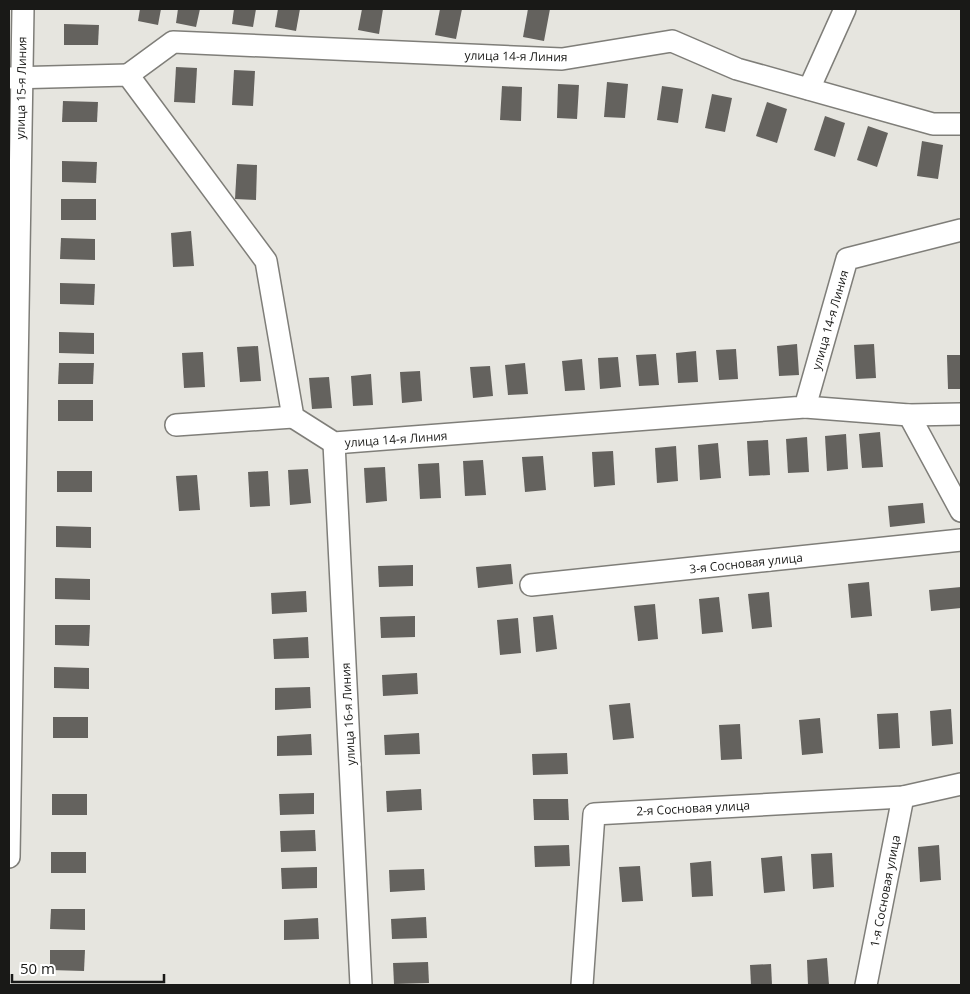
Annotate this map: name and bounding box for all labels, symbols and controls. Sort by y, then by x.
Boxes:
street label: улица 15-я Линия [12,36,30,140]
street label: улица 14-я Линия [464,47,568,65]
street label: улица 14-я Линия [808,268,852,372]
street label: улица 14-я Линия [344,427,448,451]
street label: 3-я Сосновая улица [689,549,803,577]
street label: улица 16-я Линия [337,662,359,766]
street label: 2-я Сосновая улица [636,797,750,819]
street label: 1-я Сосновая улица [866,834,904,948]
scale bar [12,952,165,984]
text: 50 m [20,958,55,978]

